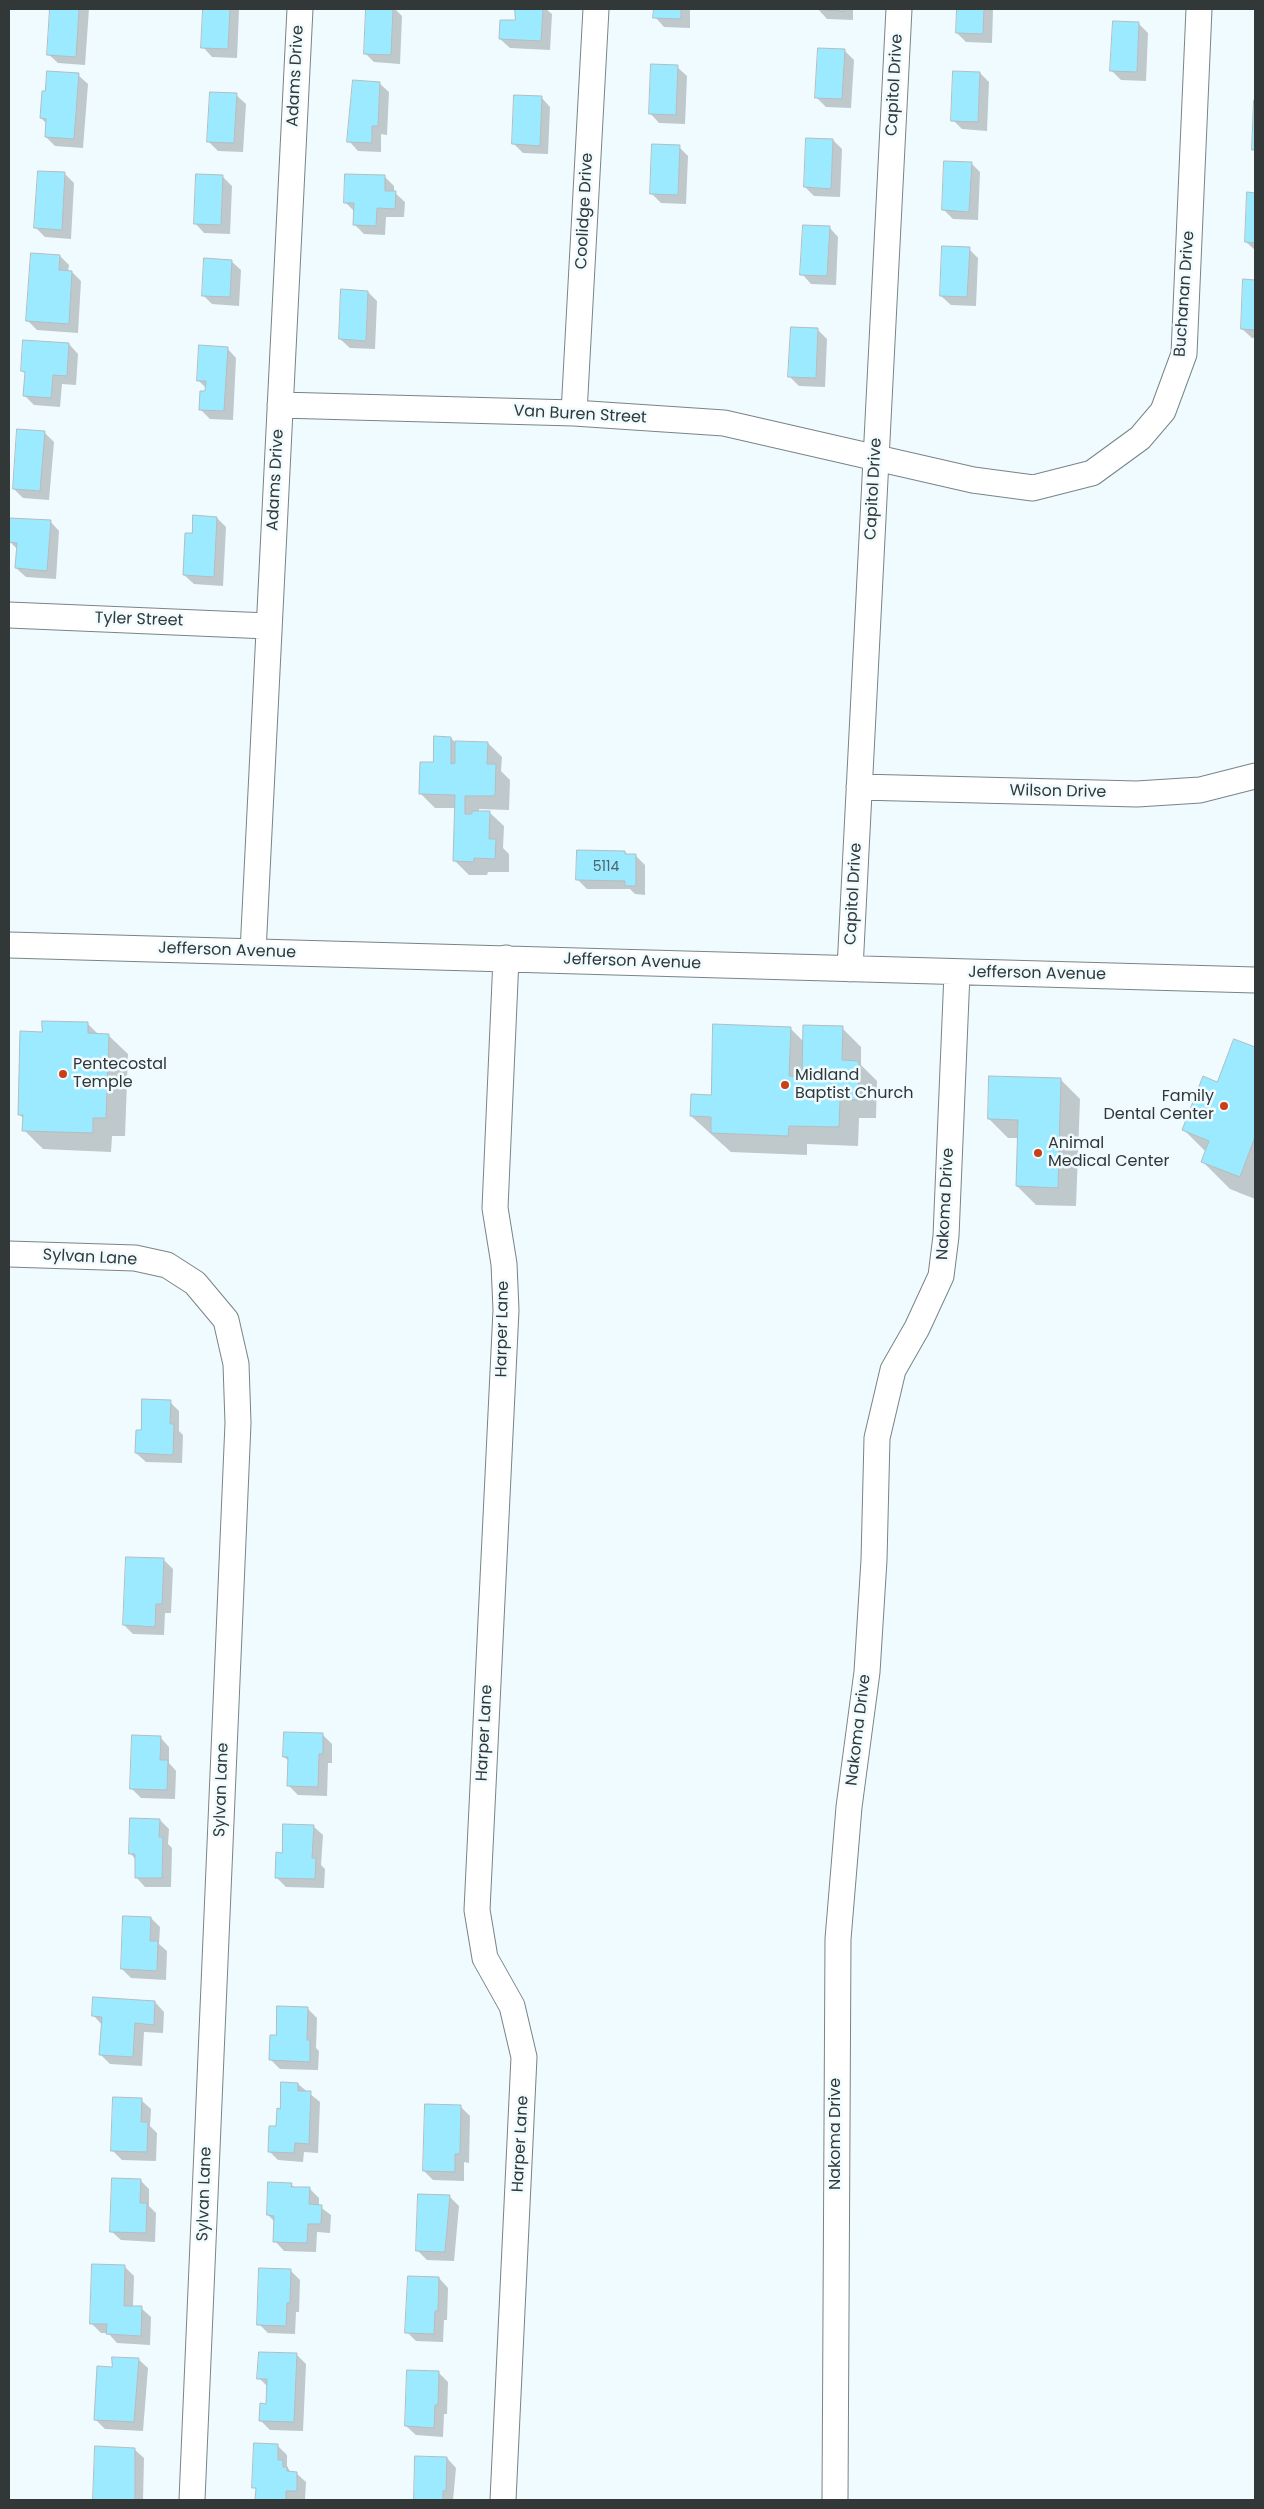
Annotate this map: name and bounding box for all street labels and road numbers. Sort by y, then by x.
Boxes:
street label: Adams Drive [284,25,308,127]
street label: Capitol Drive [883,33,907,137]
street label: Coolidge Drive [572,152,598,270]
street label: Buchanan Drive [1171,230,1199,358]
street label: Van Buren Street [513,402,647,428]
street label: Adams Drive [264,429,288,531]
street label: Capitol Drive [862,437,886,541]
street label: Tyler Street [94,609,184,631]
street label: Wilson Drive [1009,782,1107,802]
street label: Capitol Drive [842,842,866,946]
street label: Jefferson Avenue [158,939,296,963]
street label: Jefferson Avenue [563,950,701,974]
street label: Jefferson Avenue [968,963,1106,985]
street label: Nakoma Drive [933,1147,959,1261]
street label: Sylvan Lane [42,1246,138,1270]
street label: Harper Lane [493,1280,513,1378]
street label: Nakoma Drive [843,1673,875,1787]
street label: Harper Lane [473,1684,497,1782]
street label: Sylvan Lane [211,1742,233,1838]
street label: Nakoma Drive [826,2078,846,2190]
street label: Harper Lane [509,2095,533,2193]
street label: Sylvan Lane [194,2146,216,2242]

